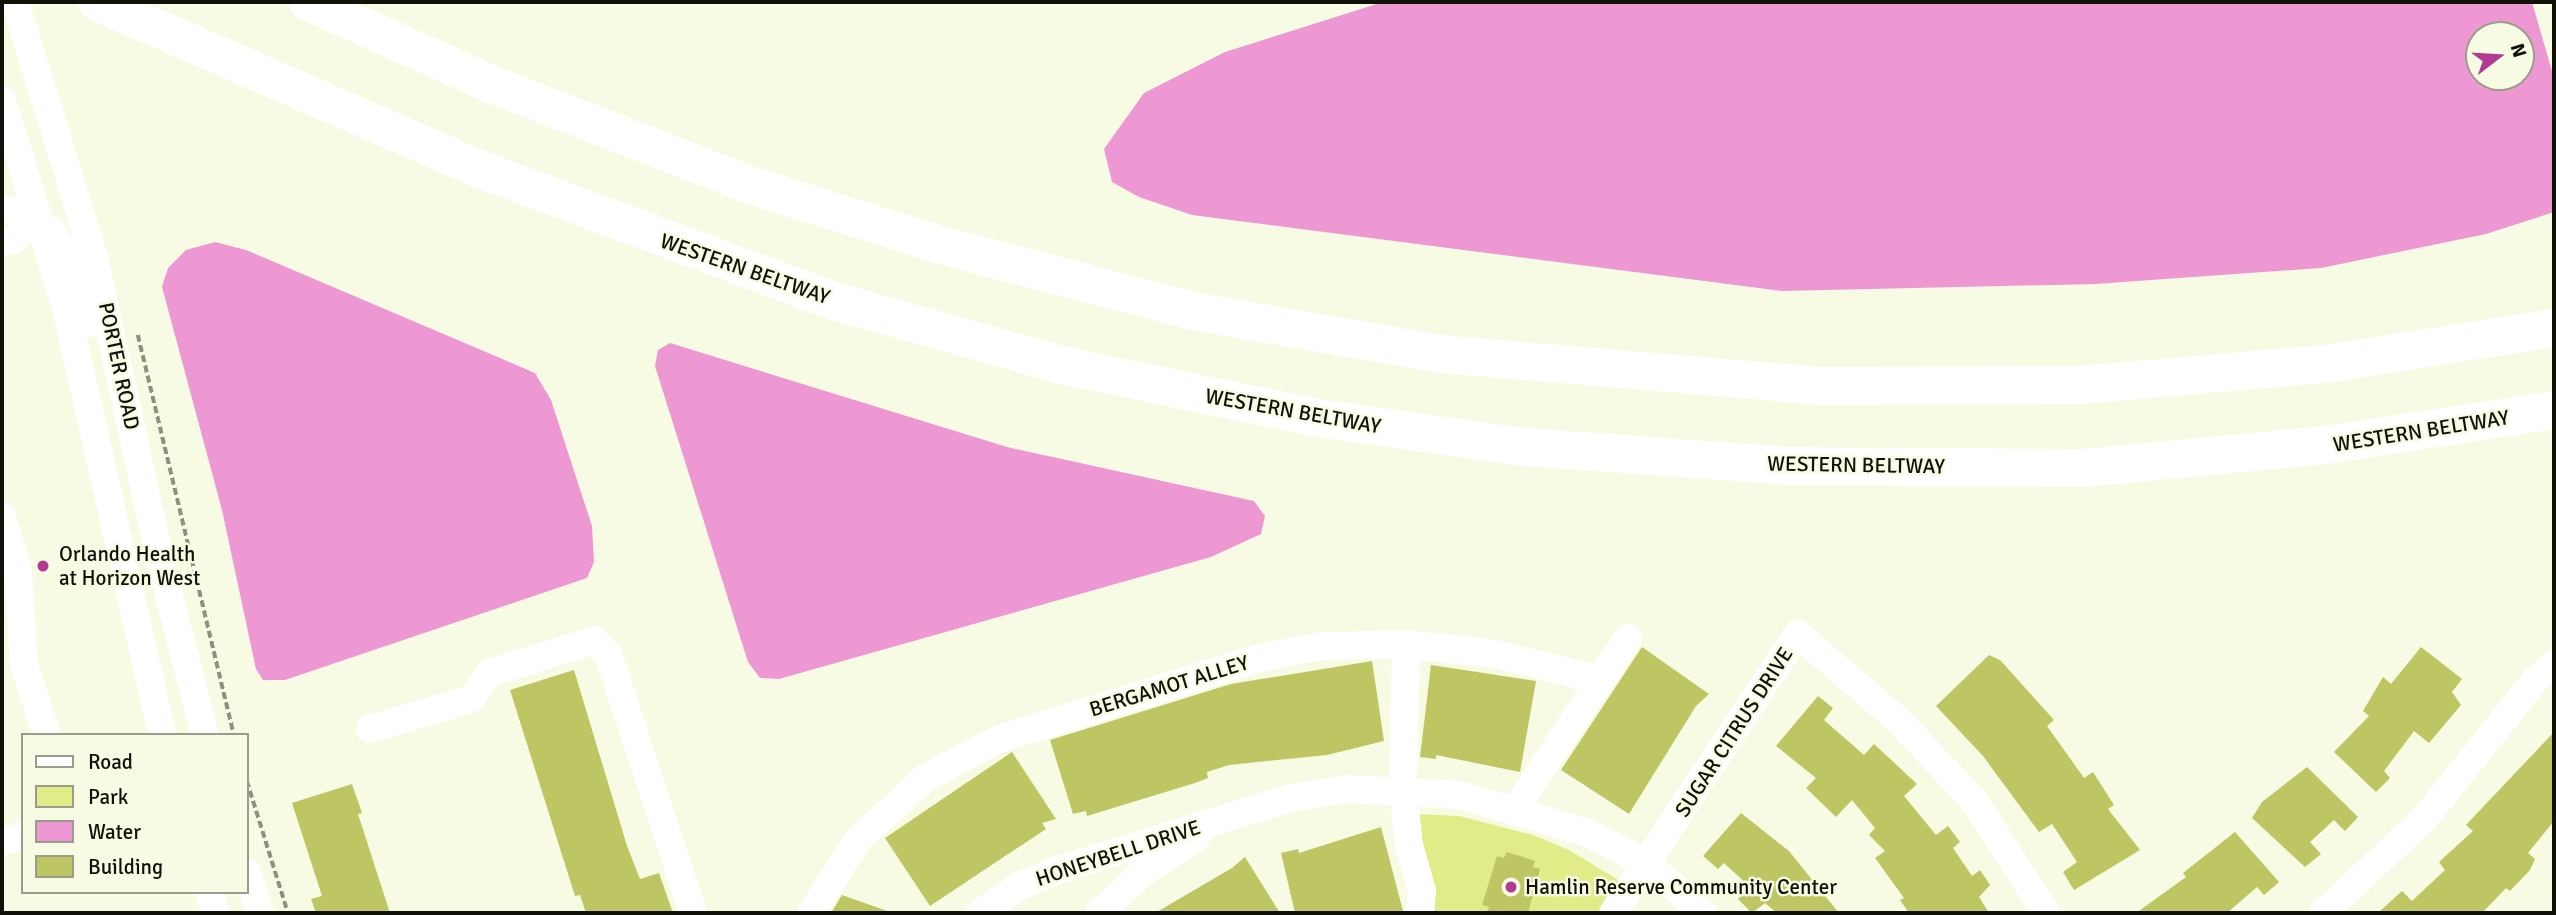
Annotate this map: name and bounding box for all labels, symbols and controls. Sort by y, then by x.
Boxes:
north arrow [2465,21,2535,91]
text: N [2505,41,2532,60]
street label: WESTERN BELTWAY [657,228,833,310]
street label: PORTER ROAD [93,300,145,432]
street label: WESTERN BELTWAY [1203,383,1383,439]
street label: WESTERN BELTWAY [2331,405,2511,457]
street label: WESTERN BELTWAY [1767,451,1945,479]
place label: Orlando Health at Horizon West [59,541,200,591]
marker: Orlando Health at Horizon West [33,556,53,576]
street label: SUGAR CITRUS DRIVE [1670,642,1798,822]
street label: BERGAMOT ALLEY [1086,650,1252,722]
legend [21,733,248,894]
text: Road [88,749,133,775]
text: Park [88,784,128,810]
street label: HONEYBELL DRIVE [1032,814,1204,892]
text: Water [88,819,141,845]
text: Building [88,854,163,880]
place label: Hamlin Reserve Community Center [1525,874,1837,900]
marker: Hamlin Reserve Community Center [1503,879,1519,895]

